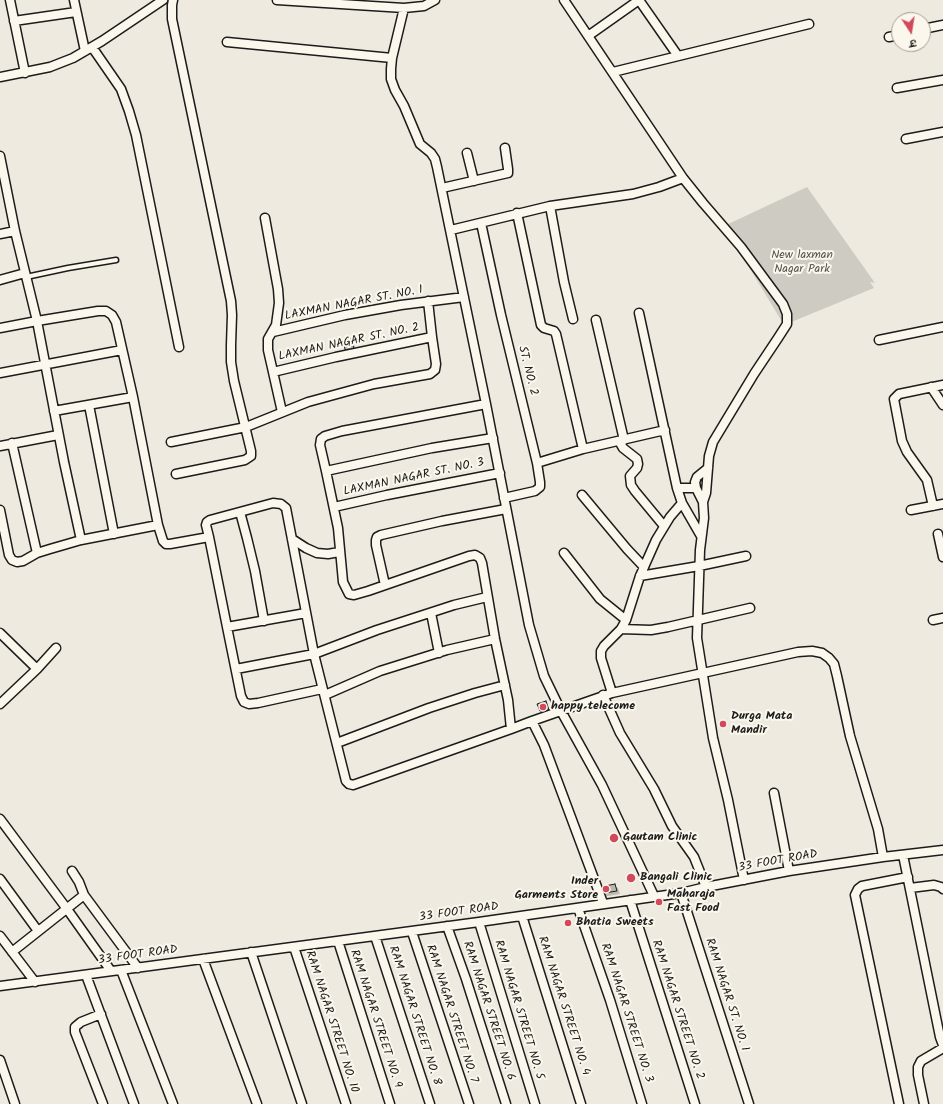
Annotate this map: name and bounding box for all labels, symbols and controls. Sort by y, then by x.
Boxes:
north arrow [891,12,931,52]
text: उ [908,33,919,52]
park label: New laxman Nagar Park [771,249,833,277]
street label: LAXMAN NAGAR ST. NO. 1 [284,284,424,324]
street label: LAXMAN NAGAR ST. NO. 2 [277,321,421,365]
street label: ST. NO. 2 [514,345,540,397]
street label: LAXMAN NAGAR ST. NO. 3 [342,456,486,500]
place label: happy telecome [551,700,635,714]
marker: happy telecome [538,702,548,712]
place label: Durga Mata Mandir [731,710,792,738]
marker: Durga Mata Mandir [718,719,728,729]
place label: Gautam Clinic [623,831,697,845]
marker: Gautam Clinic [608,832,620,844]
street label: 33 FOOT ROAD [737,848,819,876]
place label: Bangali Clinic [640,871,712,885]
marker: Bangali Clinic [625,872,637,884]
place label: Inder Garments Store [515,875,598,903]
marker: Inder Garments Store [601,884,611,894]
place label: Maharaja Fast Food [667,888,719,916]
marker: Maharaja Fast Food [654,897,664,907]
street label: 33 FOOT ROAD [418,900,500,926]
place label: Bhatia Sweets [576,916,654,930]
marker: Bhatia Sweets [563,918,573,928]
street label: RAM NAGAR STREET NO. 4 [534,935,592,1077]
street label: RAM NAGAR ST. NO. 1 [701,937,751,1053]
street label: RAM NAGAR STREET NO. 5 [490,939,546,1081]
street label: RAM NAGAR STREET NO. 2 [648,939,706,1081]
street label: RAM NAGAR STREET NO. 6 [459,940,517,1082]
street label: RAM NAGAR STREET NO. 3 [597,942,655,1084]
street label: 33 FOOT ROAD [97,943,179,969]
street label: RAM NAGAR STREET NO. 7 [422,943,480,1085]
street label: RAM NAGAR STREET NO. 8 [385,944,443,1088]
street label: RAM NAGAR STREET NO. 9 [346,948,404,1090]
street label: RAM NAGAR STREET NO. 10 [301,949,361,1095]

